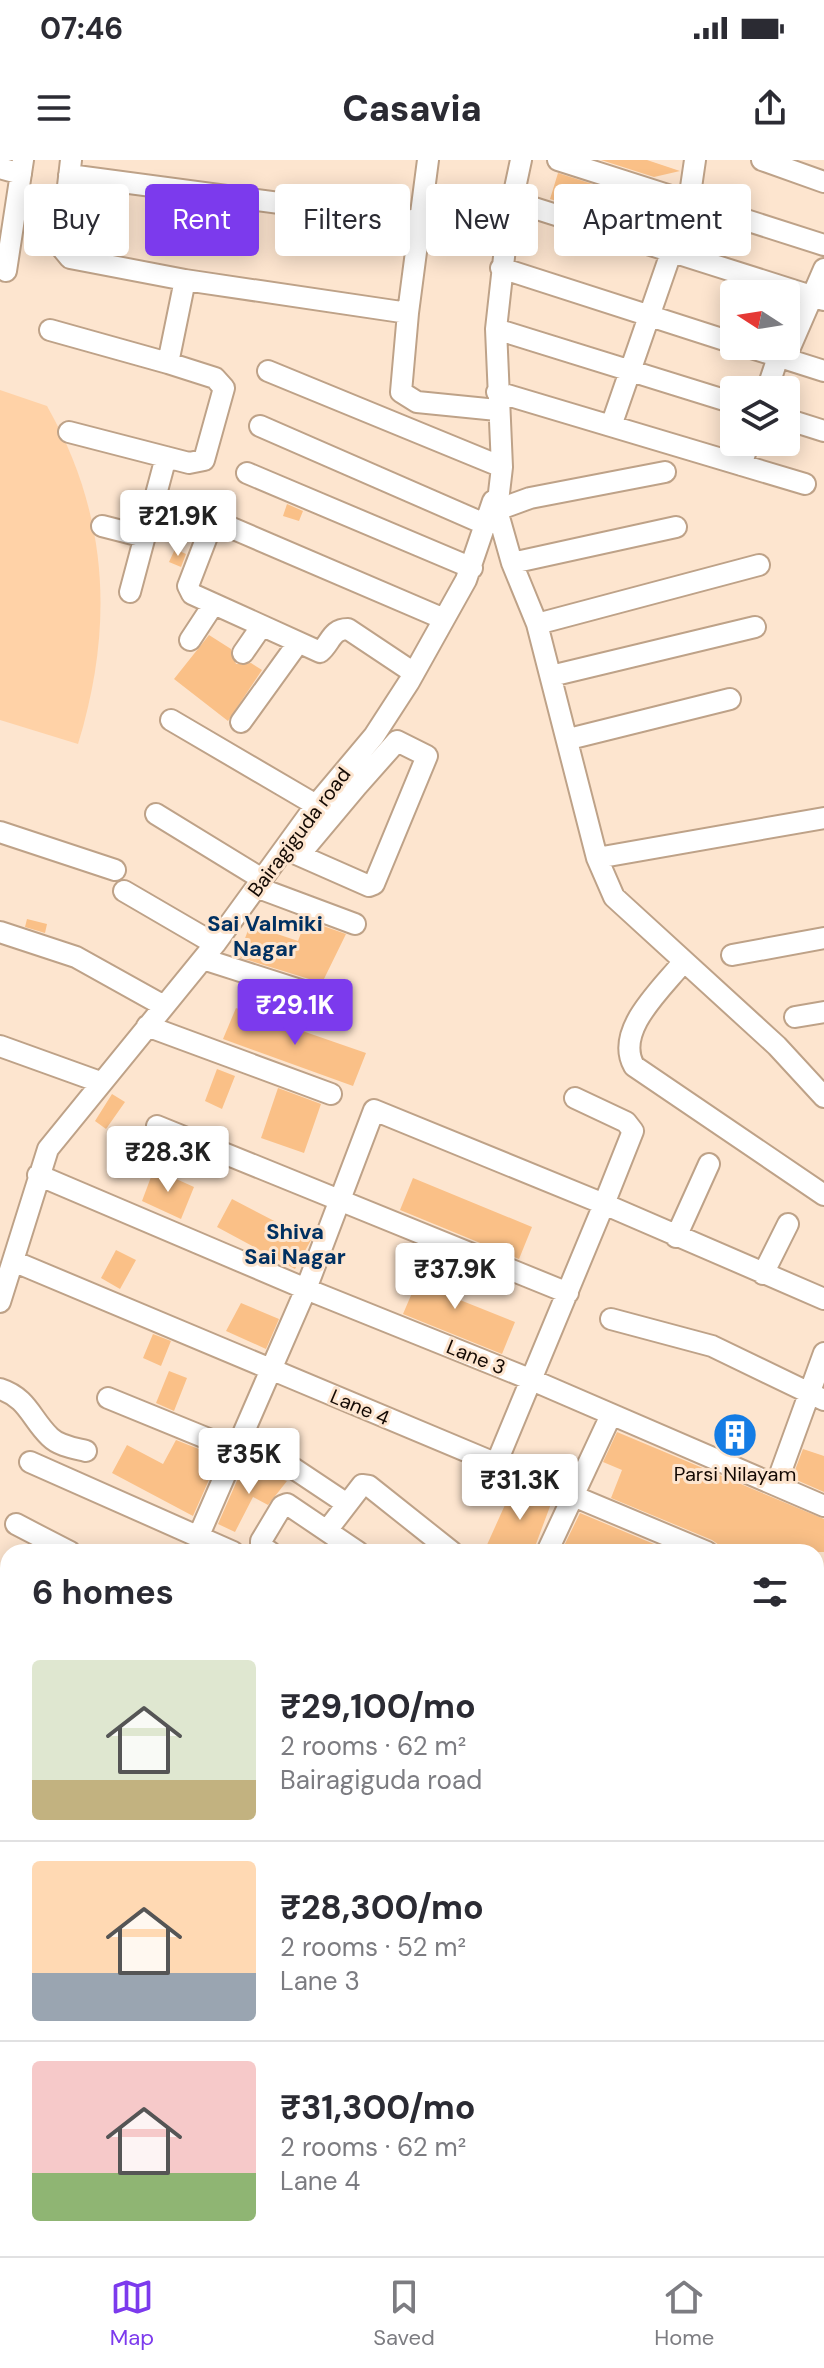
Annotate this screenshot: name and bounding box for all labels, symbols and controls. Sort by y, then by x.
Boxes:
text: 07:46 [40,9,123,48]
text: Casavia [342,85,482,132]
icon: menu [32,86,76,130]
icon: share [748,86,792,130]
chip: Buy [24,184,129,256]
chip: Rent [145,184,259,256]
chip: Filters [275,184,410,256]
chip: New [426,184,538,256]
chip: Apartment [554,184,751,256]
north arrow [720,280,800,360]
map controls [720,280,800,456]
button: layers [720,376,800,456]
pin: ₹21.9K [113,490,243,558]
text: ₹21.9K [138,499,218,533]
street label: Bairagiguda road [242,762,356,902]
district label: Sai Valmiki Nagar [207,909,323,963]
pin: ₹29.1K [230,979,360,1047]
text: ₹29.1K [256,988,334,1022]
pin: ₹28.3K [103,1126,233,1194]
text: ₹28.3K [125,1135,211,1169]
district label: Shiva Sai Nagar [244,1217,346,1271]
pin: ₹37.9K [390,1243,520,1311]
text: ₹37.9K [413,1252,497,1286]
street label: Lane 3 [443,1333,509,1381]
street label: Lane 4 [327,1383,393,1431]
building icon: Parsi Nilayam [711,1411,759,1459]
pin: ₹35K [202,1428,296,1496]
text: ₹35K [217,1437,281,1471]
pin: ₹31.3K [455,1454,585,1522]
place label: Parsi Nilayam [674,1461,796,1487]
text: ₹31.3K [480,1463,560,1497]
text: 6 homes [32,1570,174,1615]
icon: filters [748,1570,792,1614]
text: ₹29,100/mo [280,1684,476,1729]
icon: home [96,1692,192,1788]
text: 2 rooms · 62 m² [280,1729,466,1763]
text: Bairagiguda road [280,1763,482,1797]
text: ₹28,300/mo [280,1885,484,1930]
icon: home [96,1893,192,1989]
text: 2 rooms · 52 m² [280,1930,466,1964]
text: Lane 3 [280,1964,360,1998]
text: ₹31,300/mo [280,2085,476,2130]
icon: home [96,2093,192,2189]
text: 2 rooms · 62 m² [280,2130,466,2164]
text: Lane 4 [280,2164,360,2198]
tab: Map [110,2275,154,2352]
tab: Saved [373,2275,435,2352]
tab: Home [654,2275,714,2352]

